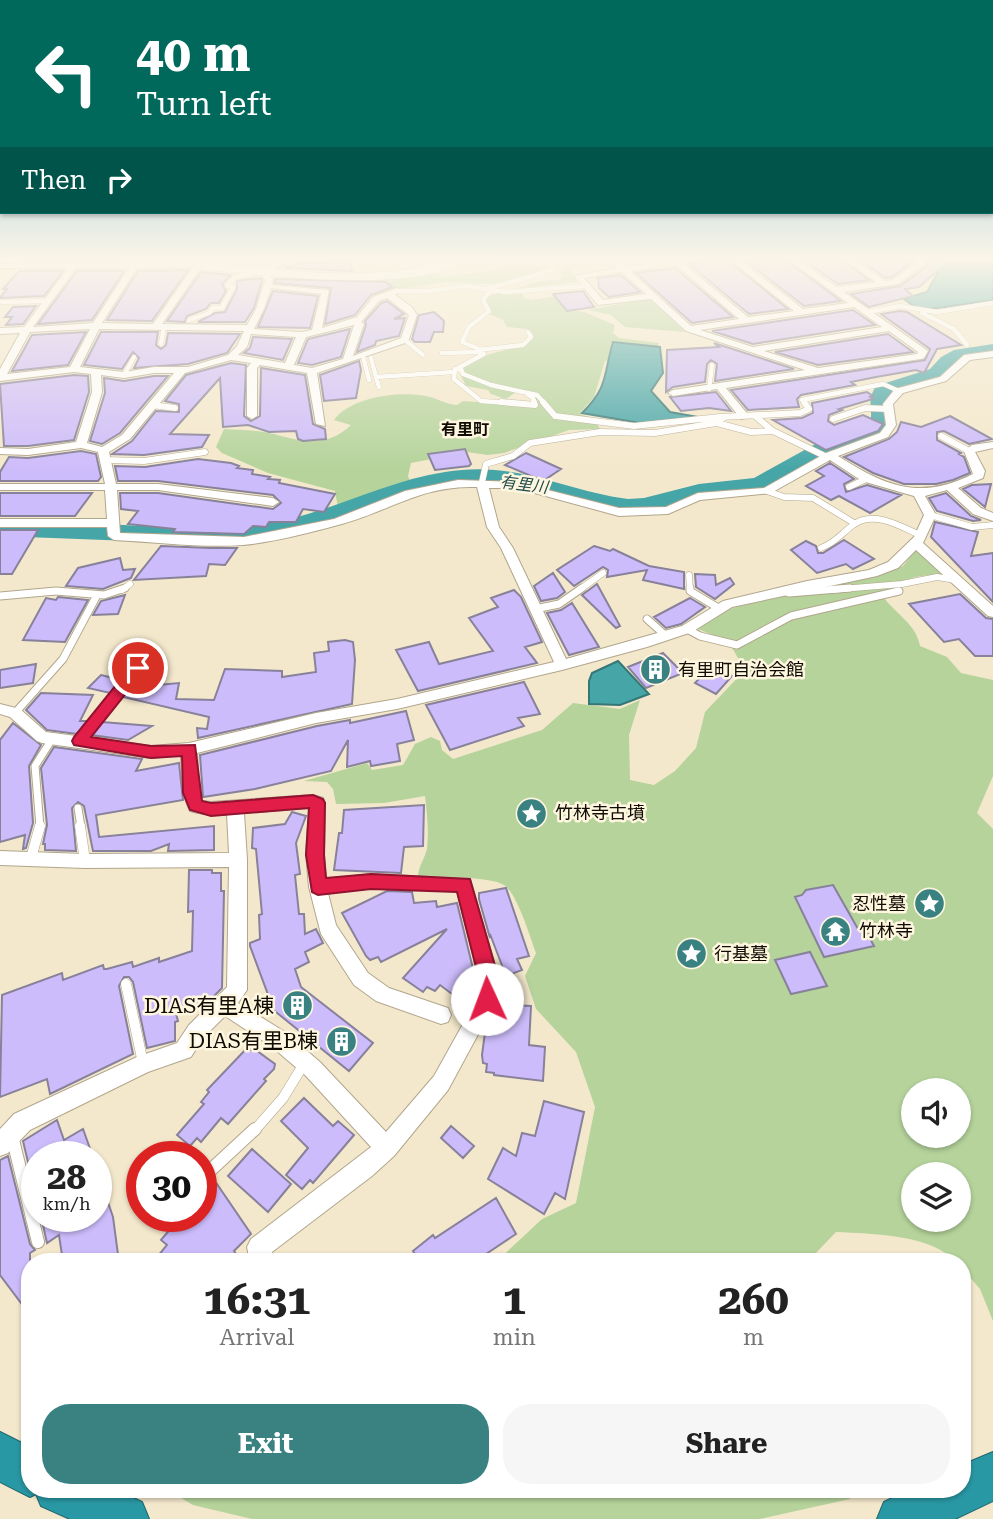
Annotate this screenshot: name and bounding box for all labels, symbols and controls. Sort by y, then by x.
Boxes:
text: 40 m [136,26,251,83]
icon: left [21,28,112,119]
text: Turn left [136,85,271,123]
icon: right [100,161,138,199]
text: Then [21,165,86,195]
district label: 有里町 [441,420,489,439]
water label: 有里川 [499,472,551,497]
pin [108,638,168,698]
icon: arrive [119,649,157,687]
building icon: 有里町自治会館 [638,653,672,687]
place label: 有里町自治会館 [678,659,804,680]
place icon: 竹林寺古墳 [515,796,549,830]
place label: 竹林寺古墳 [555,802,645,823]
place icon: 忍性墓 [912,887,946,921]
place label: 忍性墓 [852,893,906,914]
temple icon: 竹林寺 [819,914,853,948]
place label: 竹林寺 [859,920,913,941]
place icon: 行基墓 [674,937,708,971]
place label: 行基墓 [714,943,768,964]
position arrow [450,962,524,1036]
building icon: DIAS有里A棟 [280,989,314,1023]
place label: DIAS有里A棟 [144,994,274,1018]
building icon: DIAS有里B棟 [324,1024,358,1058]
place label: DIAS有里B棟 [189,1029,318,1053]
map controls [901,1078,971,1232]
button: sound [901,1078,971,1148]
speed limit sign: 30 [126,1141,217,1232]
text: 28 [47,1157,86,1198]
button: layers [901,1162,971,1232]
text: km/h [42,1193,91,1214]
text: 16:31 [203,1275,310,1324]
text: 1 [503,1275,526,1324]
text: 260 [718,1275,789,1324]
text: Arrival [219,1324,294,1351]
text: min [493,1324,536,1351]
text: m [743,1324,764,1351]
button: Exit [42,1404,489,1484]
button: Share [503,1404,950,1484]

